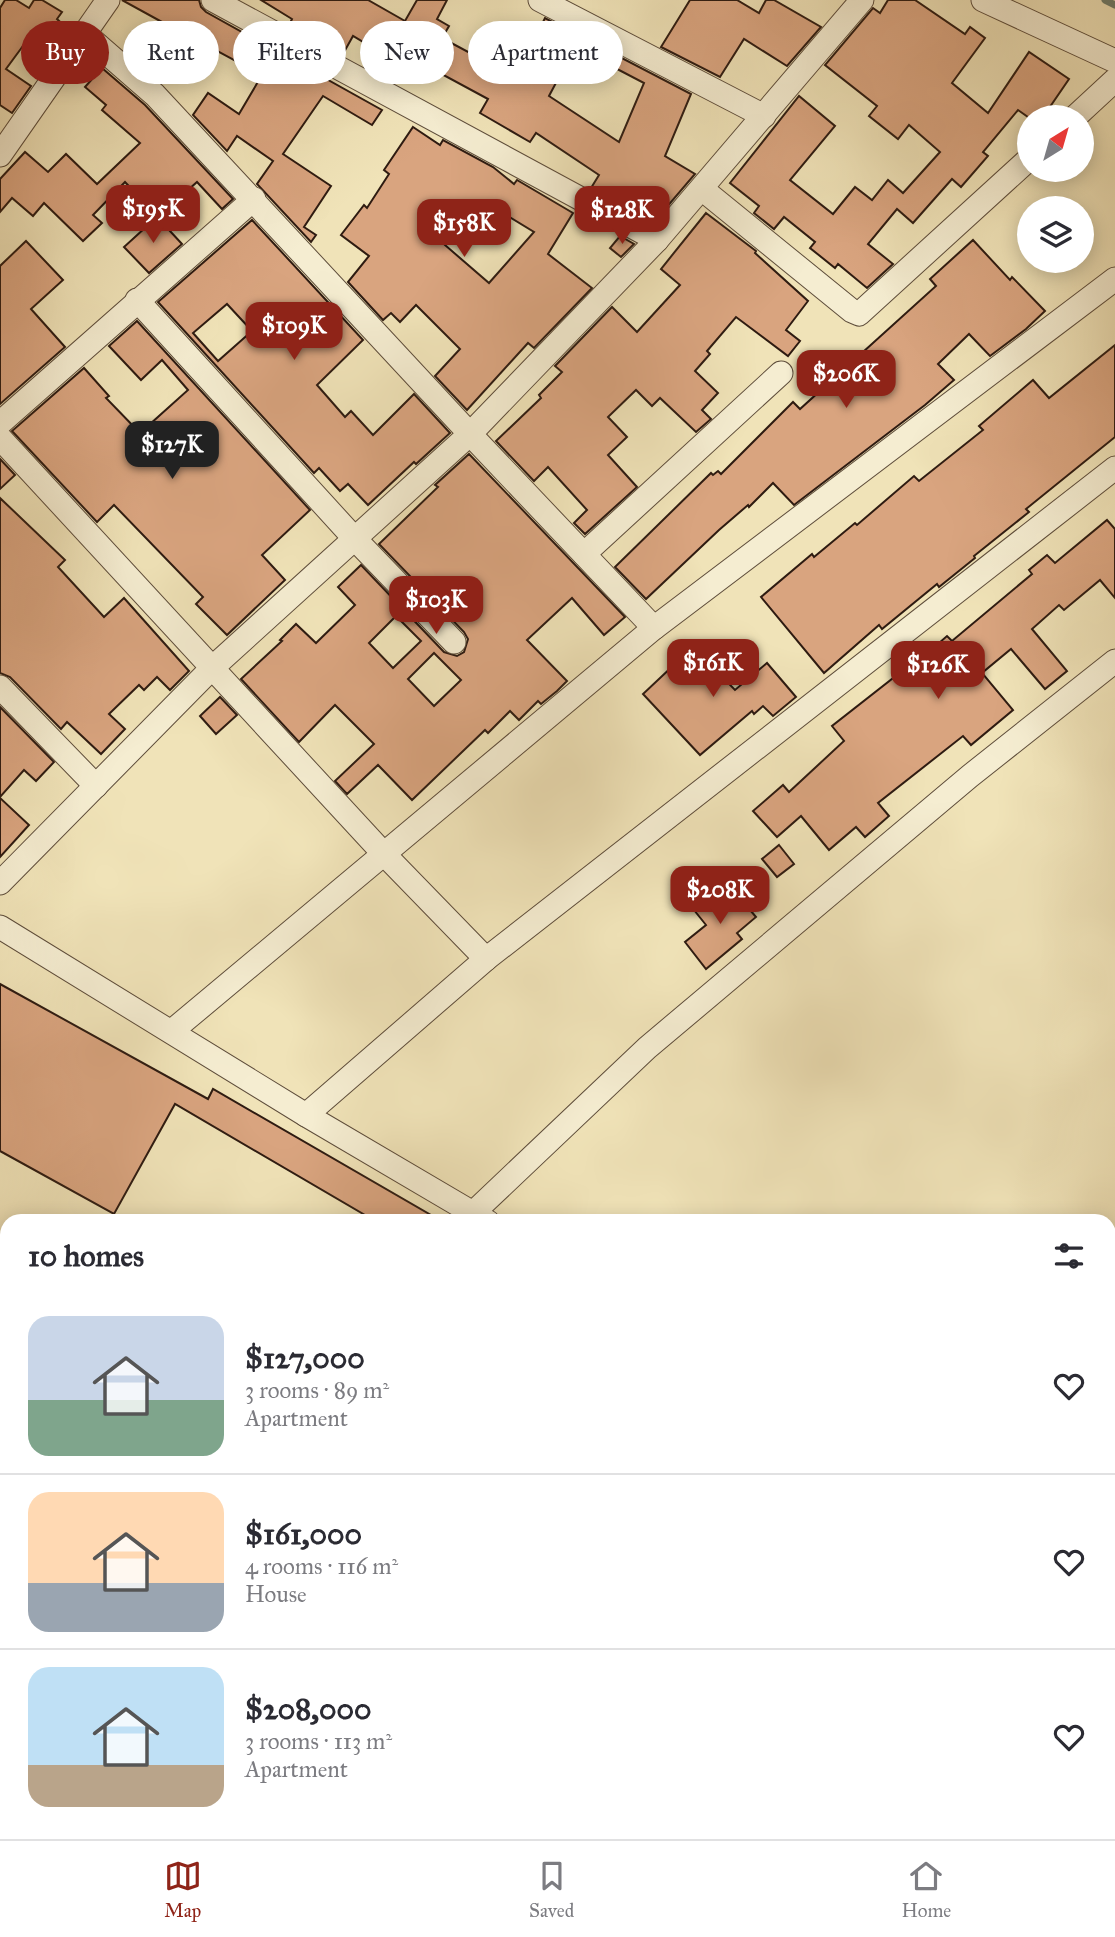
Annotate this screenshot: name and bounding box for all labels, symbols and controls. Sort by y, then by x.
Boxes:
chip: Buy [21,21,109,84]
chip: Rent [123,21,219,84]
chip: Filters [233,21,346,84]
chip: New [360,21,454,84]
chip: Apartment [468,21,623,84]
north arrow [1017,105,1094,182]
map controls [1017,105,1094,273]
pin: $195K [104,186,202,245]
pin: $128K [573,187,671,246]
text: $195K [122,194,184,222]
text: $128K [591,195,653,223]
button: layers [1017,196,1094,273]
pin: $158K [415,200,513,259]
text: $158K [433,208,495,236]
pin: $109K [245,302,343,362]
text: $109K [262,311,326,339]
pin: $206K [797,350,895,410]
text: $206K [813,359,879,387]
pin: $127K [123,421,221,481]
text: $127K [141,430,203,458]
pin: $103K [387,576,485,636]
text: $103K [405,585,467,613]
pin: $161K [664,640,762,699]
pin: $126K [889,642,987,701]
text: $161K [683,648,743,676]
text: $126K [907,650,969,678]
pin: $208K [671,866,769,926]
text: $208K [686,875,754,903]
icon: filters [1050,1237,1088,1275]
text: 10 homes [28,1238,144,1274]
text: $127,000 [245,1340,365,1376]
icon: home [84,1344,168,1428]
icon: heart [1050,1367,1088,1405]
text: 3 rooms · 89 m² [245,1376,389,1404]
text: Apartment [245,1404,348,1432]
text: $161,000 [245,1516,362,1552]
icon: home [84,1520,168,1604]
icon: heart [1050,1543,1088,1581]
text: 4 rooms · 116 m² [245,1552,398,1580]
text: House [245,1580,307,1608]
text: $208,000 [245,1691,371,1727]
icon: home [84,1695,168,1779]
icon: heart [1050,1718,1088,1756]
text: 3 rooms · 113 m² [245,1727,392,1755]
text: Apartment [245,1755,348,1783]
tab: Map [164,1857,202,1922]
tab: Saved [529,1857,574,1922]
tab: Home [902,1857,951,1922]

